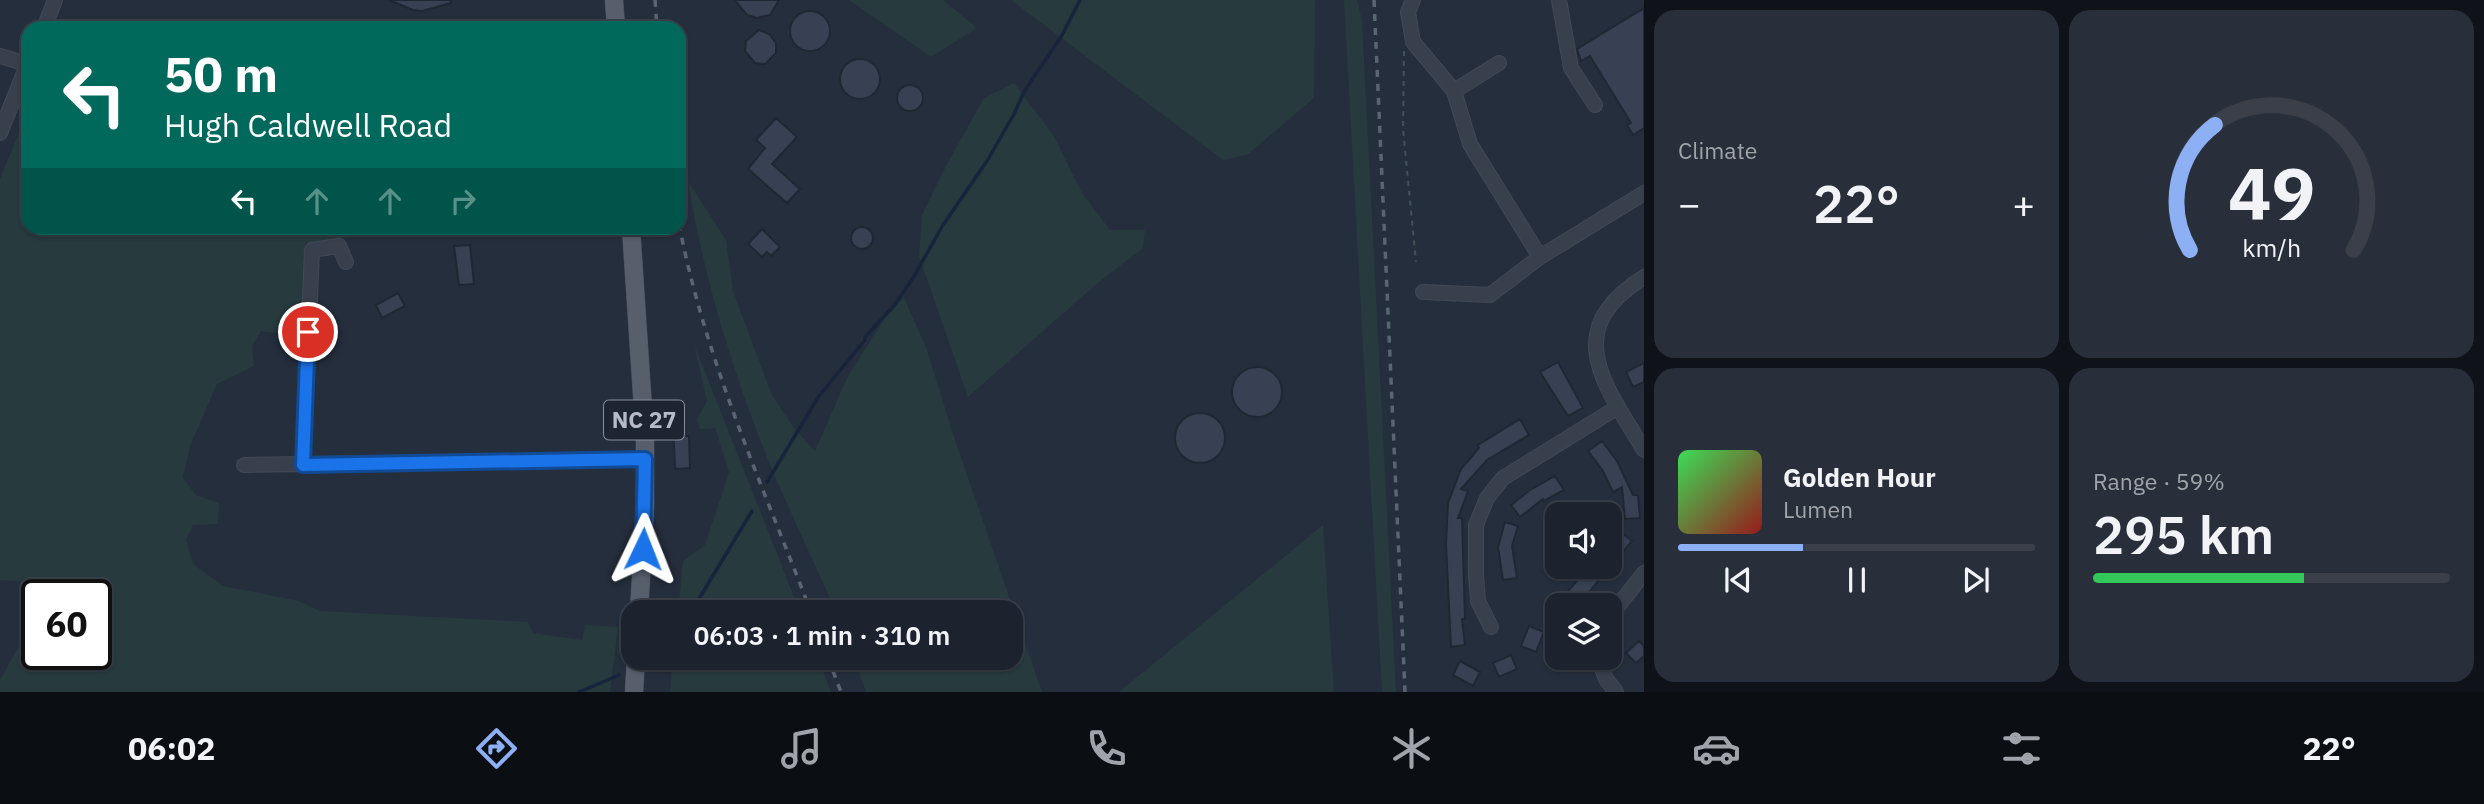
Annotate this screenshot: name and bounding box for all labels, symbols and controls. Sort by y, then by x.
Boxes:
text: 50 m [164,42,278,105]
icon: left [49,49,140,140]
text: Hugh Caldwell Road [164,104,452,146]
text: Climate [1678,135,1757,165]
text: 49 [2228,145,2315,240]
text: 22° [1813,170,1900,237]
text: − [1678,179,1701,228]
text: + [2012,179,2035,228]
icon: left [225,182,263,220]
icon: ahead [298,182,336,220]
icon: ahead [371,182,409,220]
icon: right [444,182,482,220]
text: km/h [2242,231,2301,264]
pin [278,302,338,362]
icon: arrive [289,313,327,351]
road number: NC 27 [604,400,684,440]
text: Golden Hour [1783,460,1936,494]
text: Range · 59% [2093,466,2225,496]
text: Lumen [1783,494,1853,524]
text: 295 km [2093,501,2274,568]
map controls [1545,502,1622,670]
button: sound [1545,502,1622,579]
position arrow [606,512,680,586]
icon: previous [1719,561,1757,599]
icon: pause [1838,561,1876,599]
icon: next [1957,561,1995,599]
speed limit sign: 60 [21,579,112,670]
button: layers [1545,593,1622,670]
text: 06:03 · 1 min · 310 m [694,618,950,652]
icon: directions [472,724,521,773]
icon: music [777,724,826,773]
icon: phone [1082,724,1131,773]
icon: climate [1387,724,1436,773]
icon: car [1692,724,1741,773]
icon: filters [1997,724,2046,773]
text: 06:02 [128,727,215,769]
text: 22° [2302,727,2356,769]

